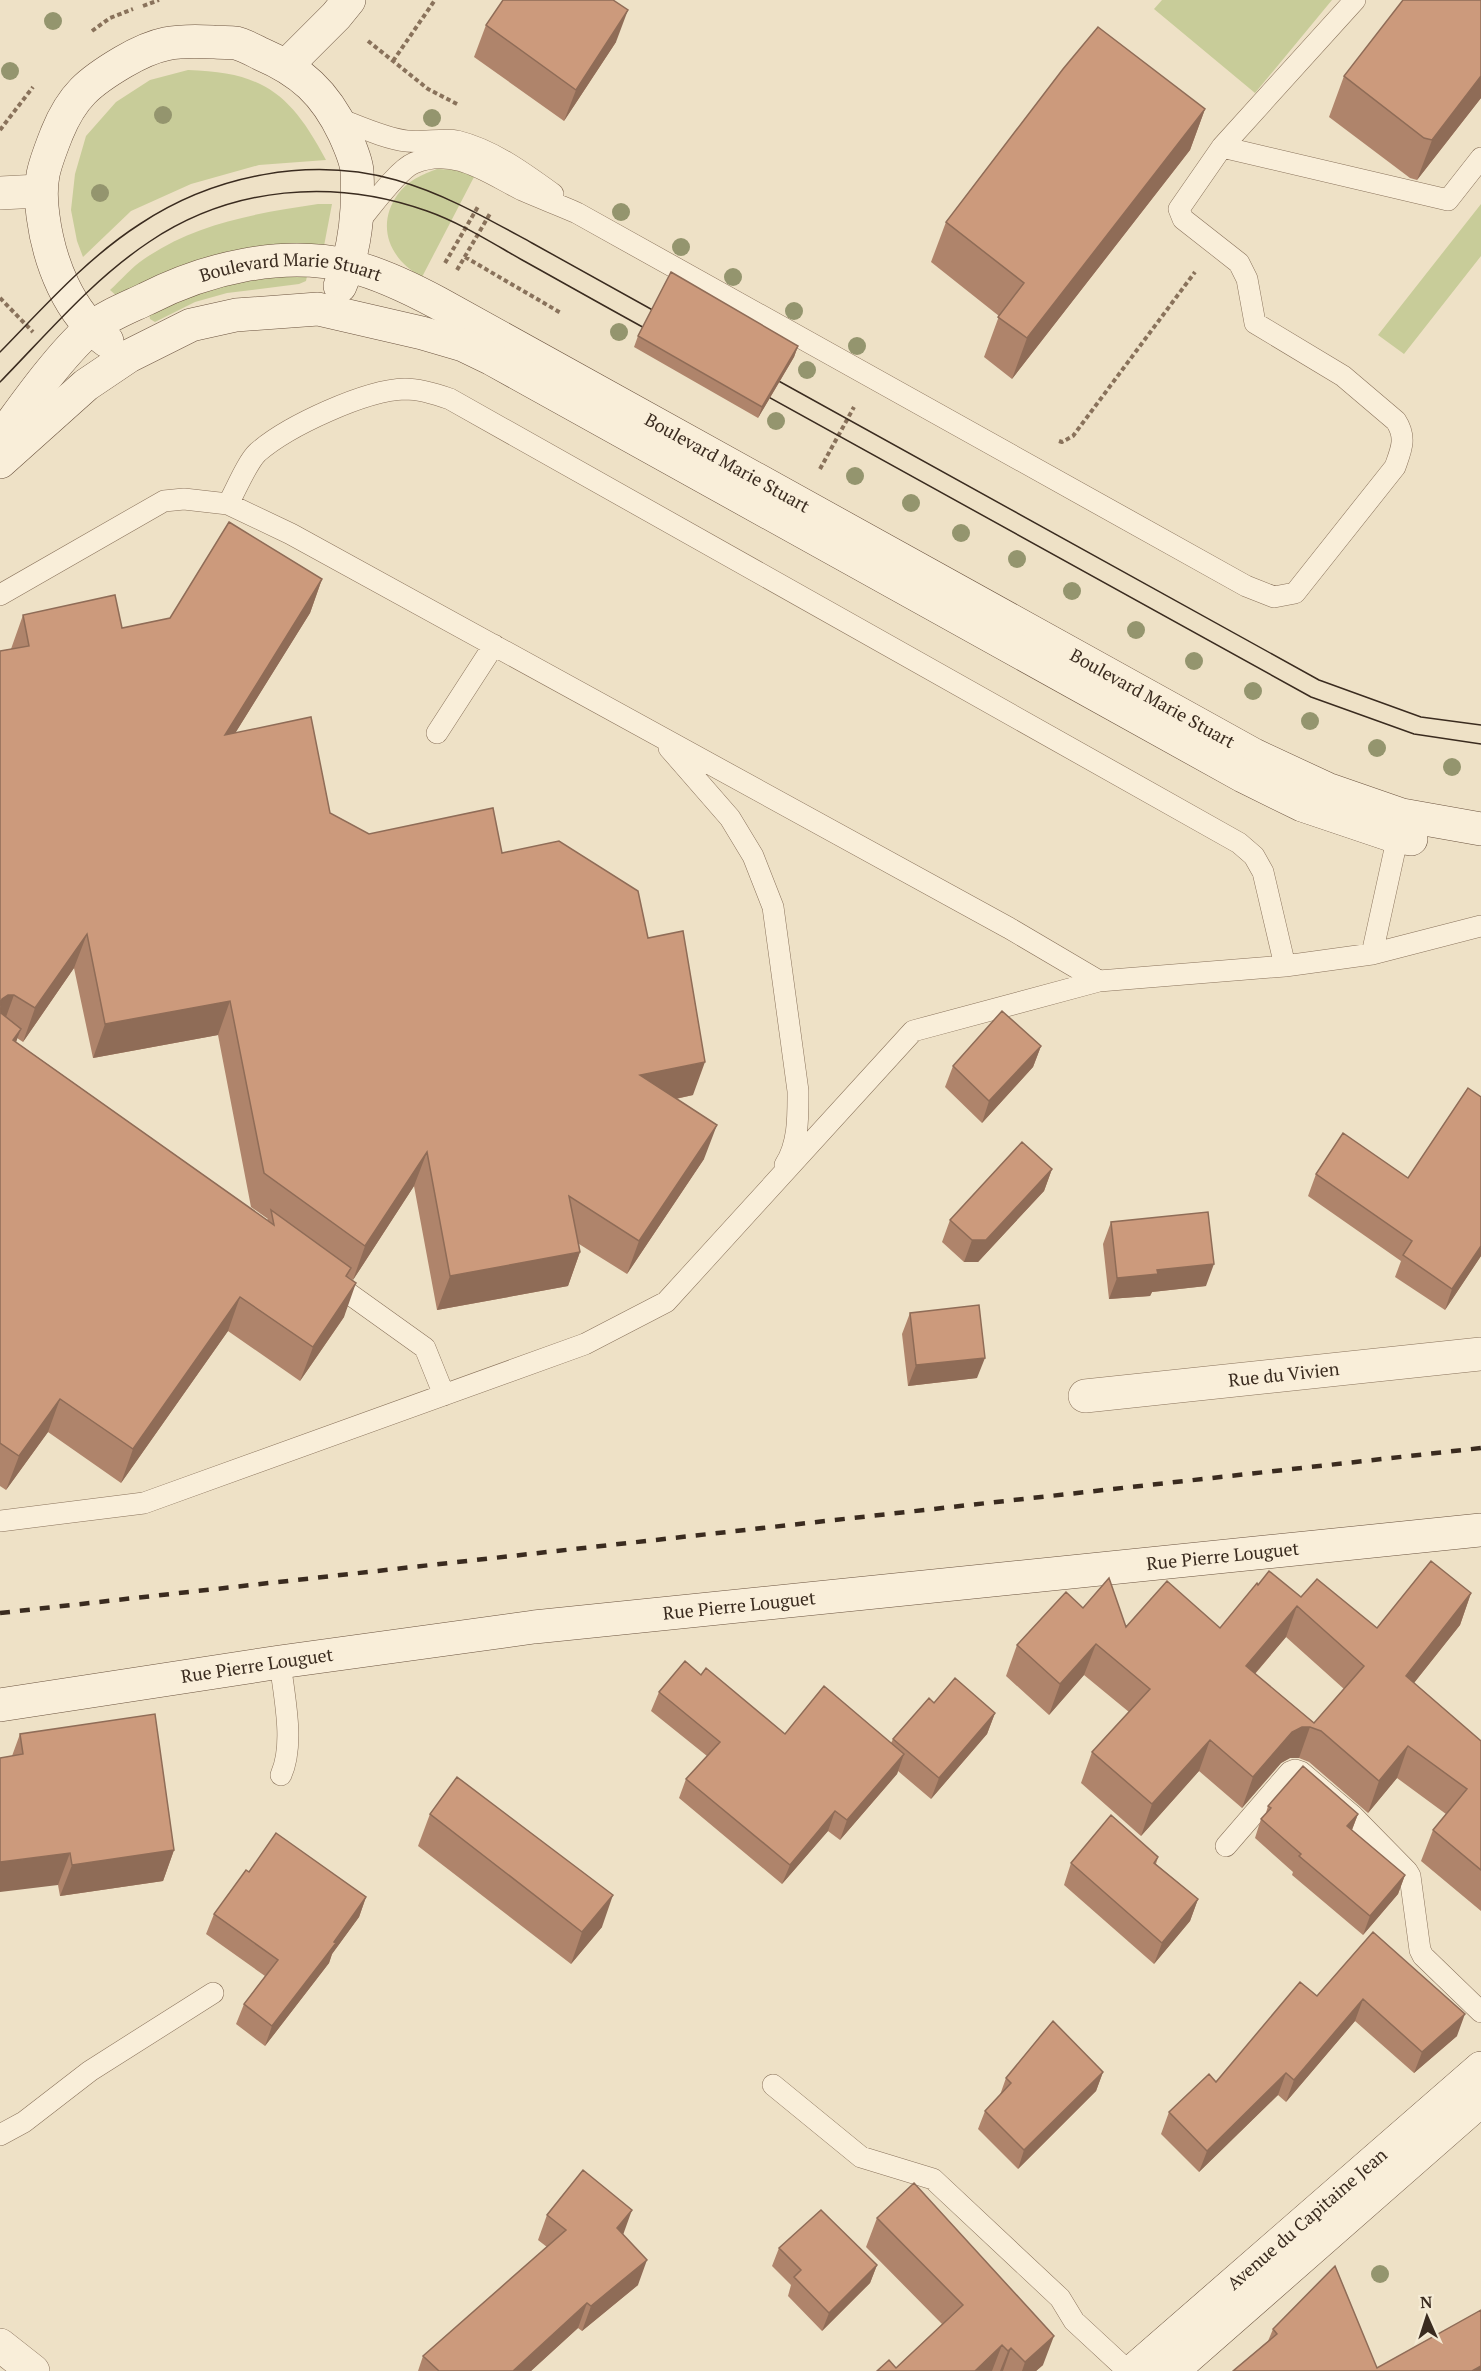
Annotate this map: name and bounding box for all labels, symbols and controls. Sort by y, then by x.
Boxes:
street label: Boulevard Marie Stuart [196,247,386,287]
street label: Boulevard Marie Stuart [641,407,815,518]
street label: Boulevard Marie Stuart [1066,642,1240,753]
street label: Rue du Vivien [1227,1356,1341,1392]
street label: Rue Pierre Louguet [1145,1536,1301,1575]
street label: Rue Pierre Louguet [662,1585,817,1625]
street label: Rue Pierre Louguet [179,1642,335,1688]
street label: Avenue du Capitaine Jean [1221,2142,1392,2295]
north arrow [1397,2287,1457,2347]
text: N [1420,2291,1433,2313]

